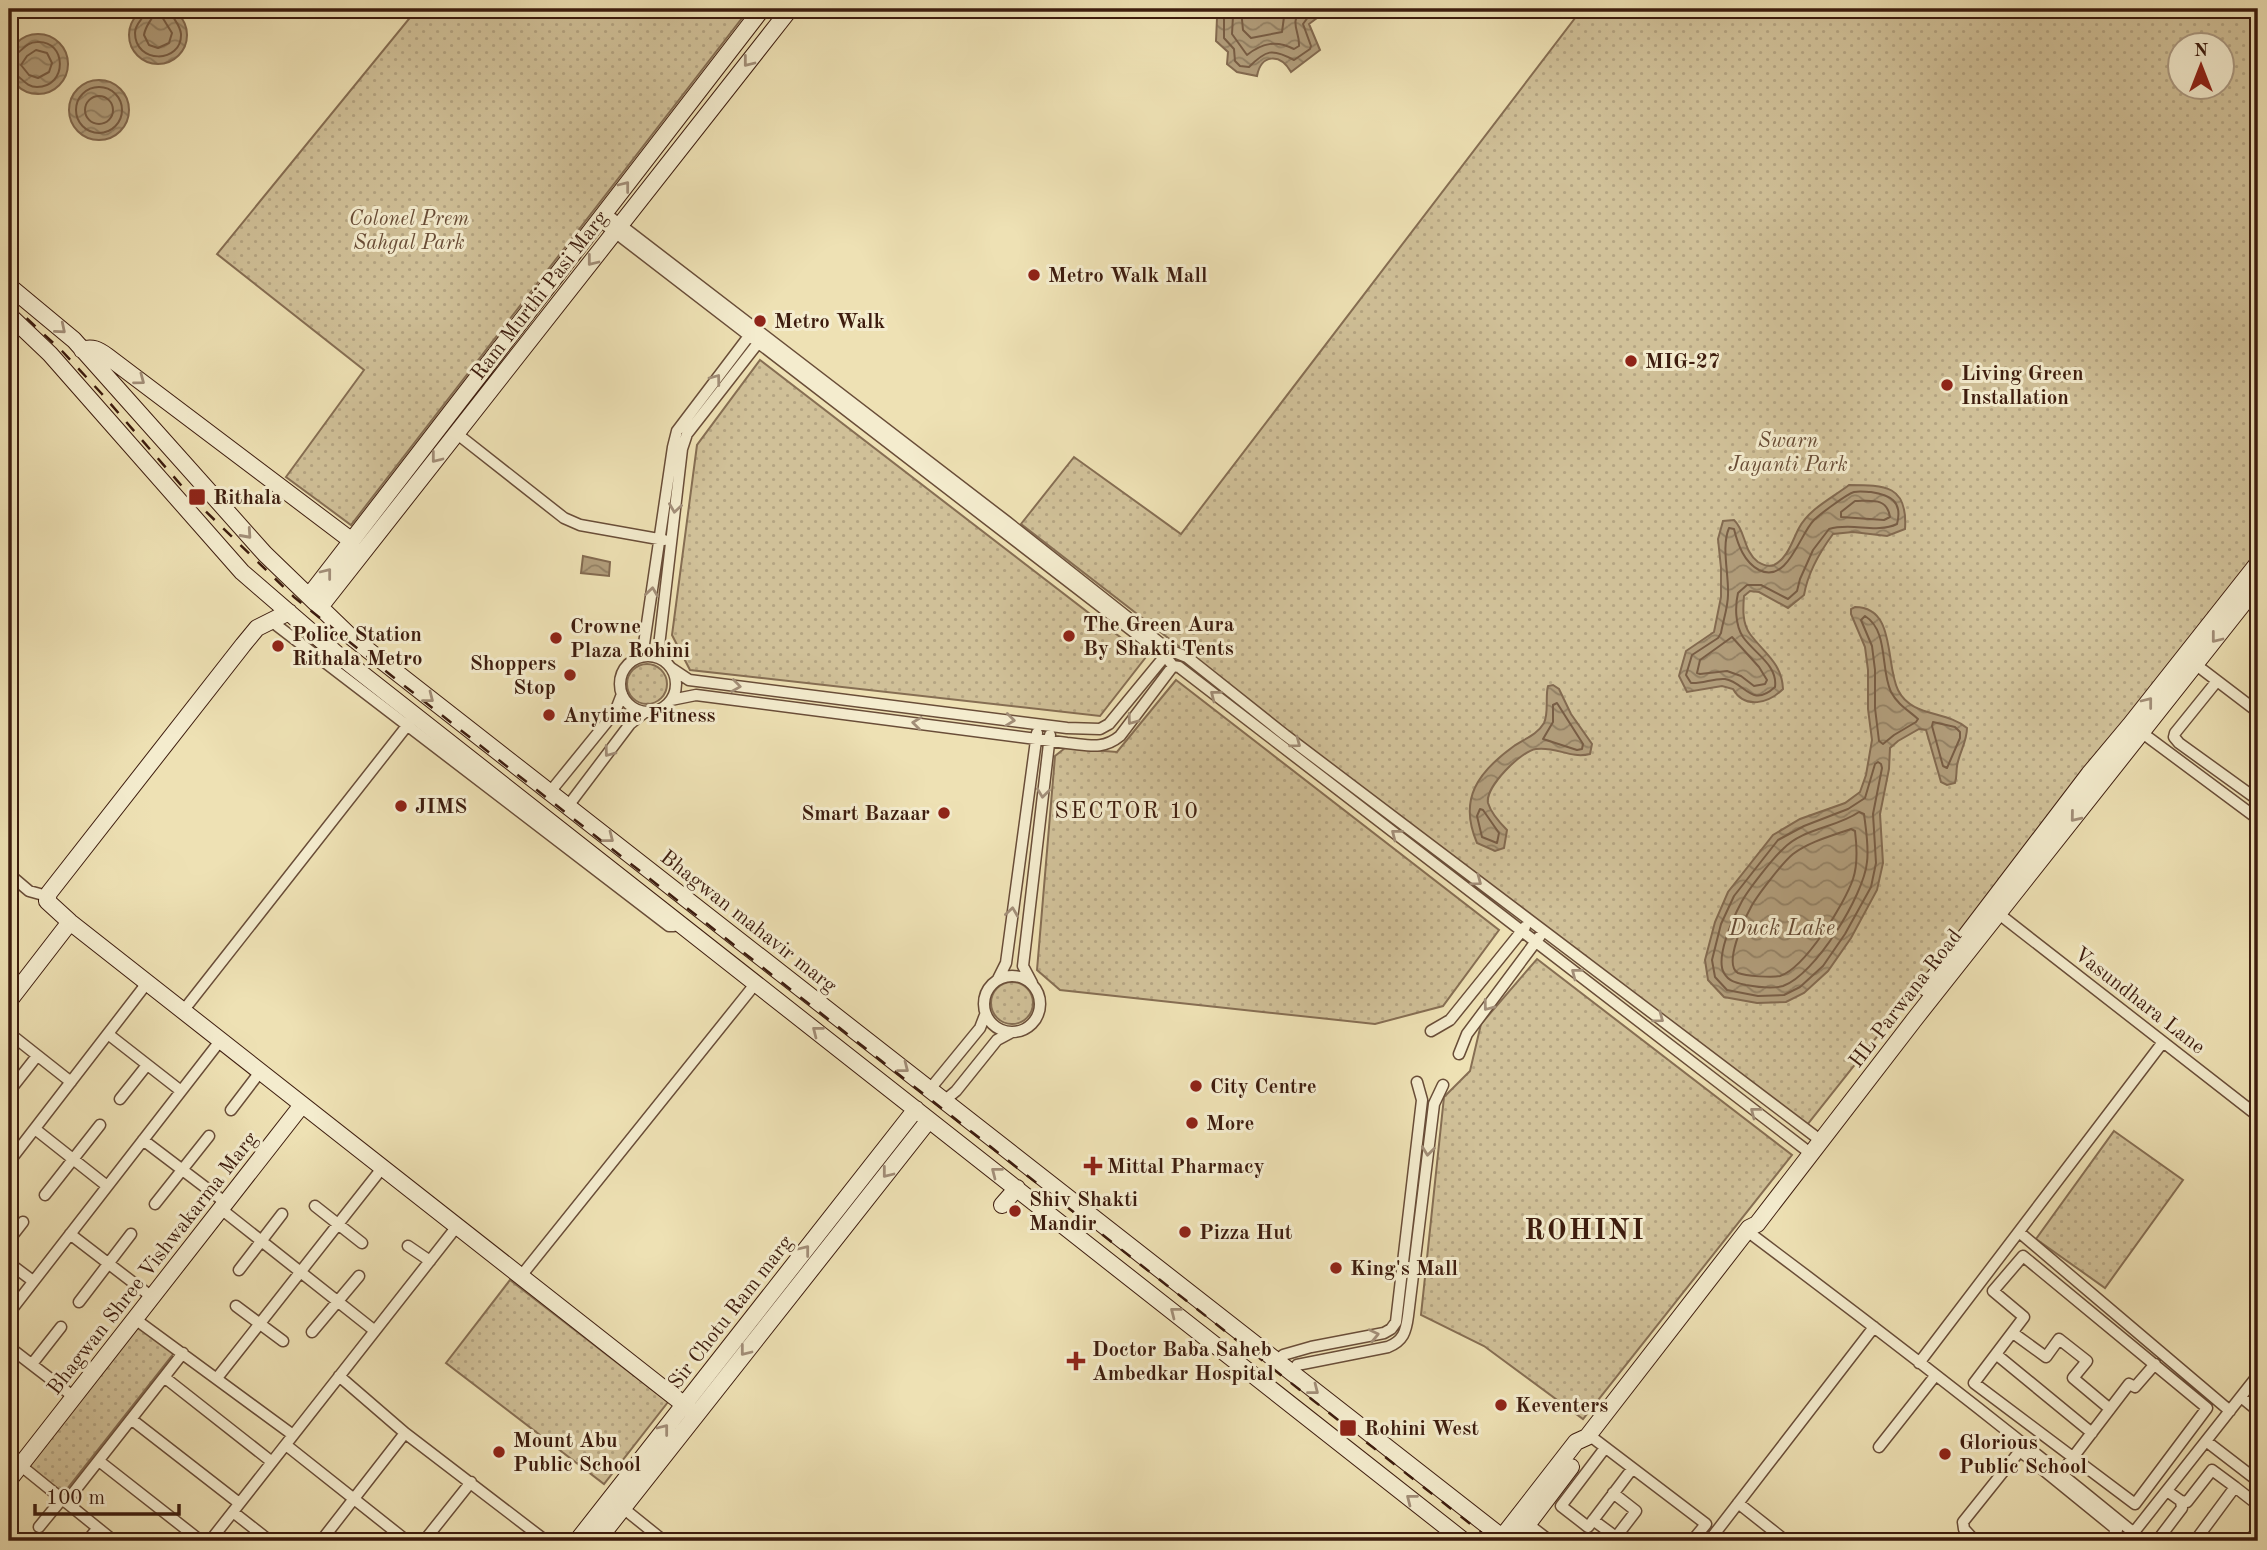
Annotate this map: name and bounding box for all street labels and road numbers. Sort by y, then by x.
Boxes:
street label: Ram Murthi Pasi Marg [468,207,613,384]
street label: Bhagwan mahavir marg [656,847,841,998]
street label: HL Parwana Road [1846,926,1967,1072]
street label: Vasundhara Lane [2070,944,2208,1059]
street label: Bhagwan Shree Vishwakarma Marg [44,1128,263,1399]
street label: Sir Chotu Ram marg [665,1232,798,1394]

